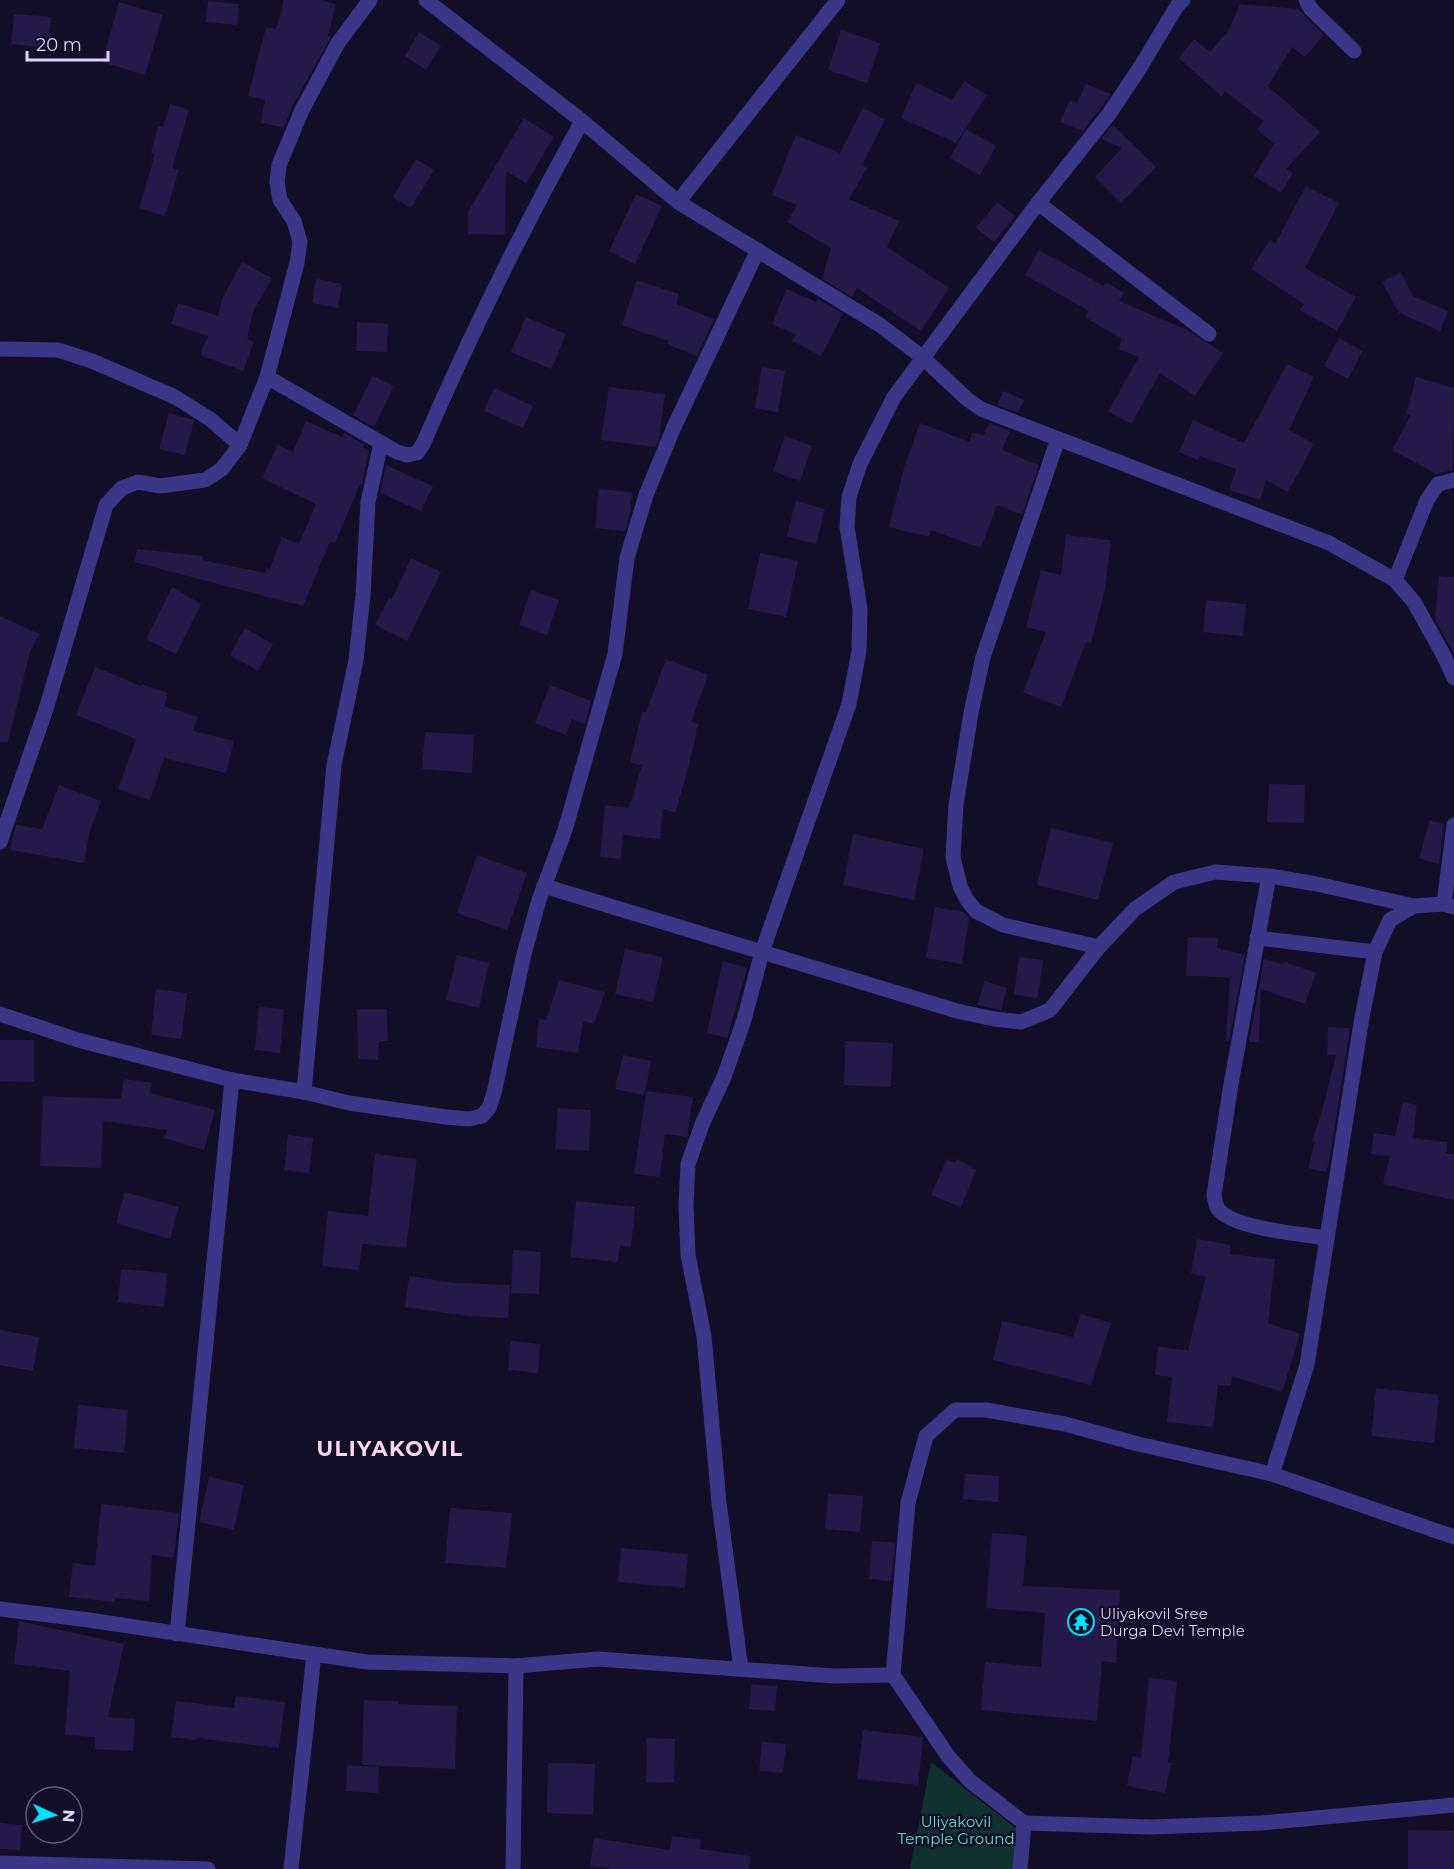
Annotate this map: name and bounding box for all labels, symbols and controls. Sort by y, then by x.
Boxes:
scale bar [27,24,108,62]
text: 20 m [36,34,82,56]
district label: ULIYAKOVIL [317,1436,463,1461]
place label: Uliyakovil Sree Durga Devi Temple [1100,1604,1245,1640]
temple icon: Uliyakovil Sree Durga Devi Temple [1066,1607,1096,1637]
north arrow [24,1785,84,1845]
text: N [59,1809,78,1823]
park label: Uliyakovil Temple Ground [897,1812,1015,1848]

